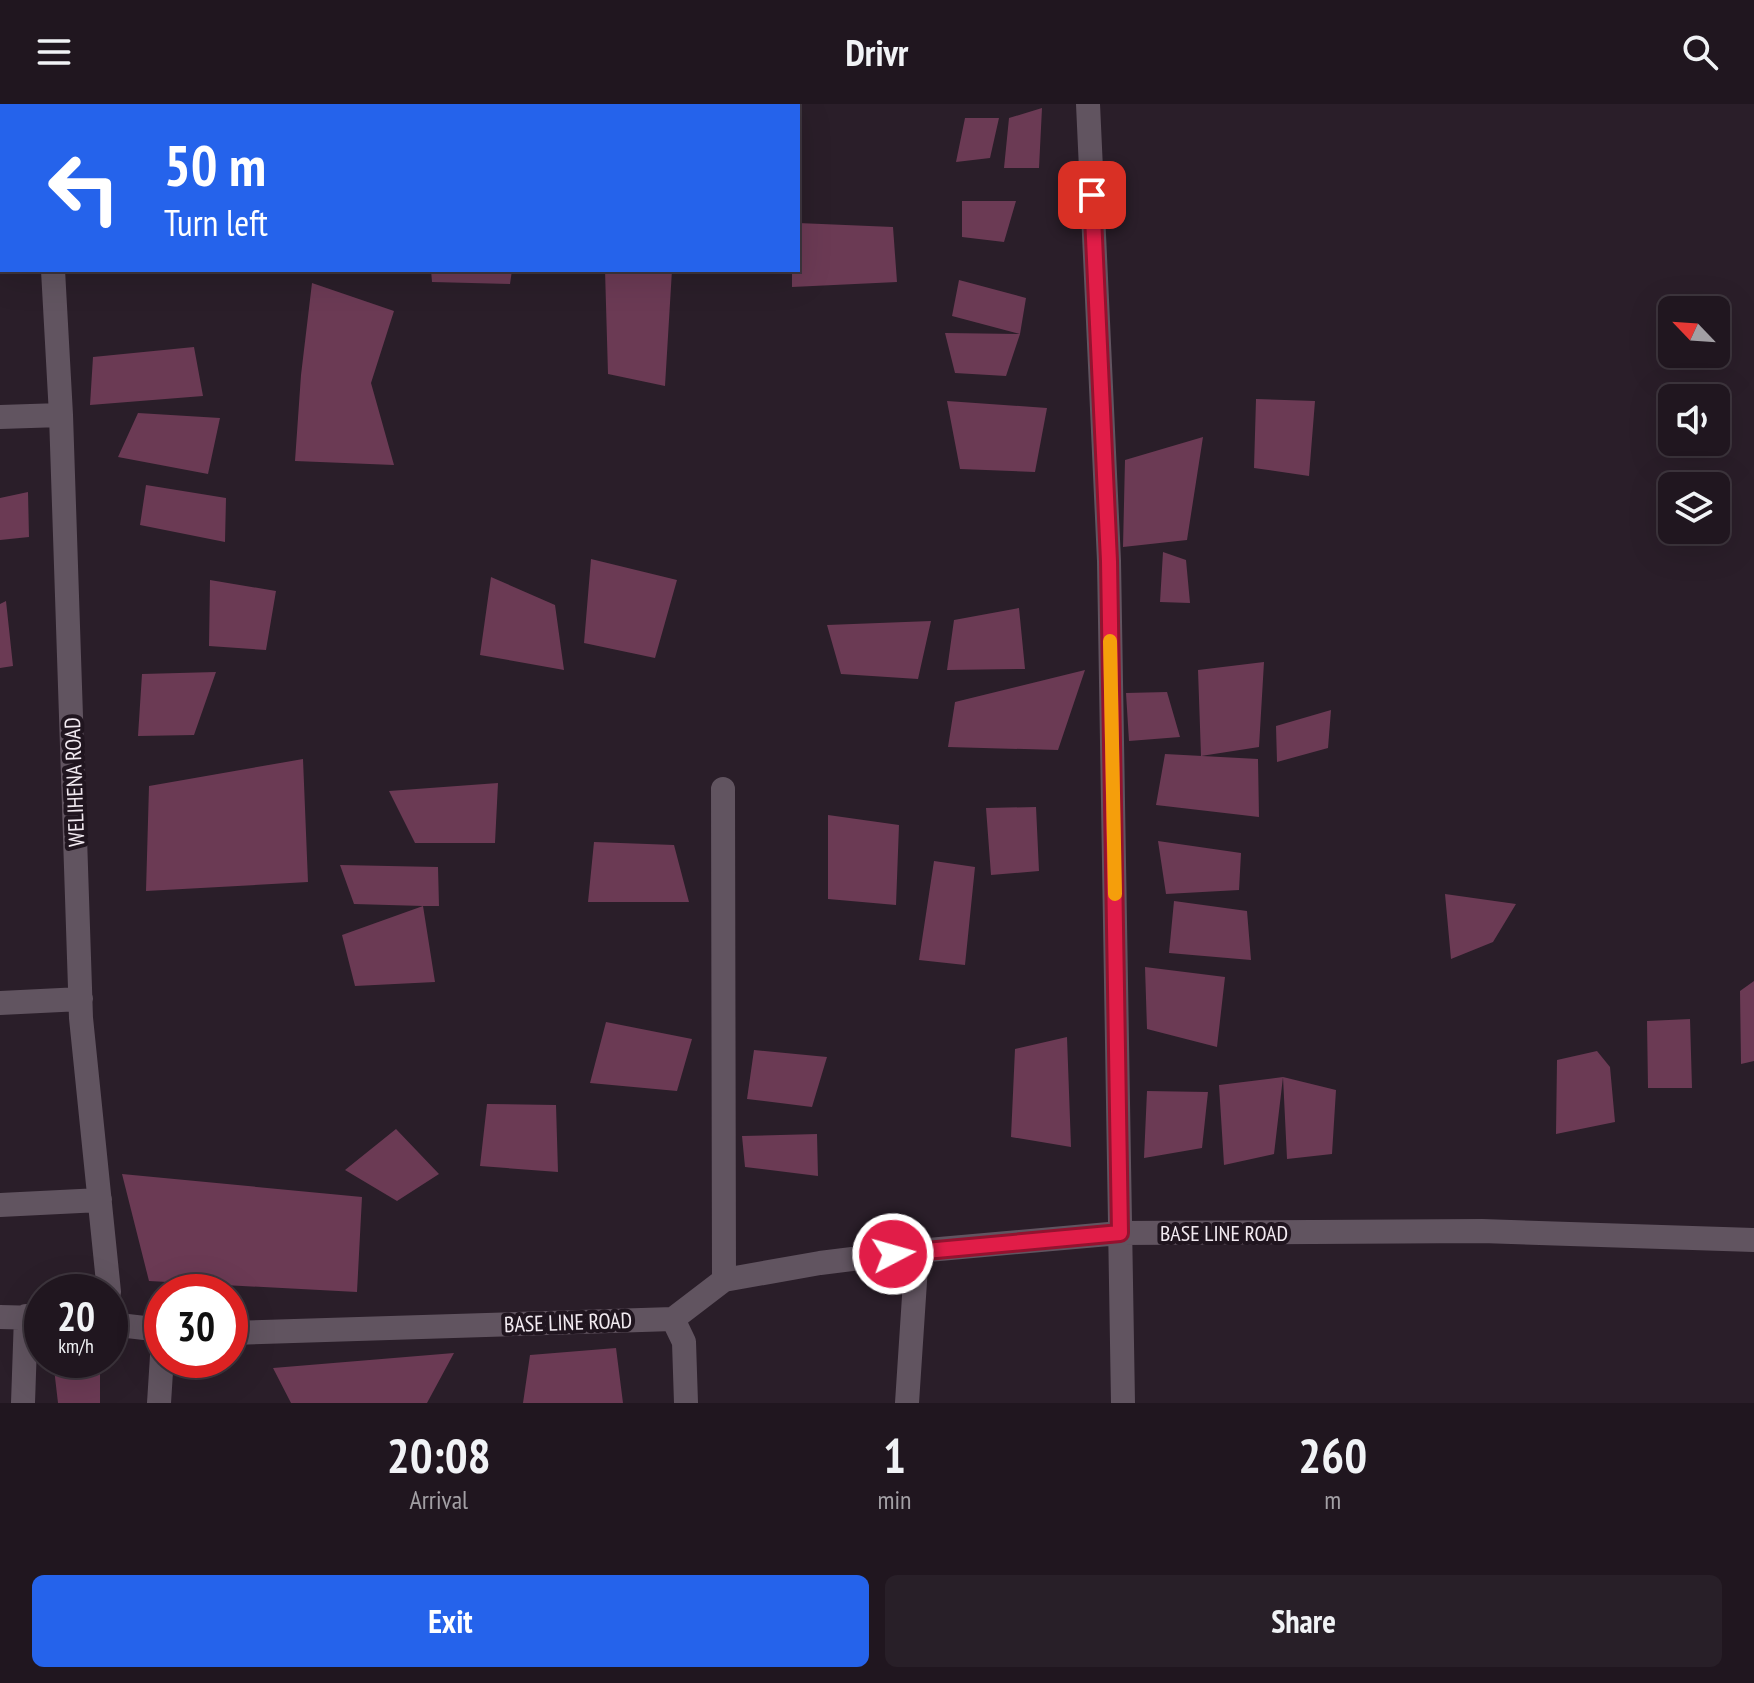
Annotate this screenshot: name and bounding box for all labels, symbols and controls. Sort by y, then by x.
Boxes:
text: Drivr [846,29,908,76]
icon: menu [32,30,76,74]
icon: search [1678,30,1722,74]
text: 50 m [164,129,266,201]
icon: left [32,136,136,240]
pin [1058,161,1126,229]
icon: arrive [1070,173,1114,217]
text: Turn left [164,199,268,246]
north arrow [1658,296,1730,368]
map controls [1658,296,1730,544]
button: sound [1658,384,1730,456]
button: layers [1658,472,1730,544]
street label: WELIHENA ROAD [58,717,90,847]
position arrow [851,1212,935,1296]
street label: BASE LINE ROAD [1160,1219,1288,1247]
speed limit sign: 30 [144,1274,248,1378]
text: 20 [57,1290,95,1342]
street label: BASE LINE ROAD [504,1306,632,1338]
text: km/h [58,1333,94,1359]
text: 20:08 [387,1424,491,1486]
text: 1 [883,1424,906,1486]
text: 260 [1298,1424,1367,1486]
text: Arrival [409,1483,468,1516]
text: min [877,1483,911,1516]
text: m [1324,1483,1341,1516]
button: Exit [32,1575,869,1667]
button: Share [885,1575,1722,1667]

